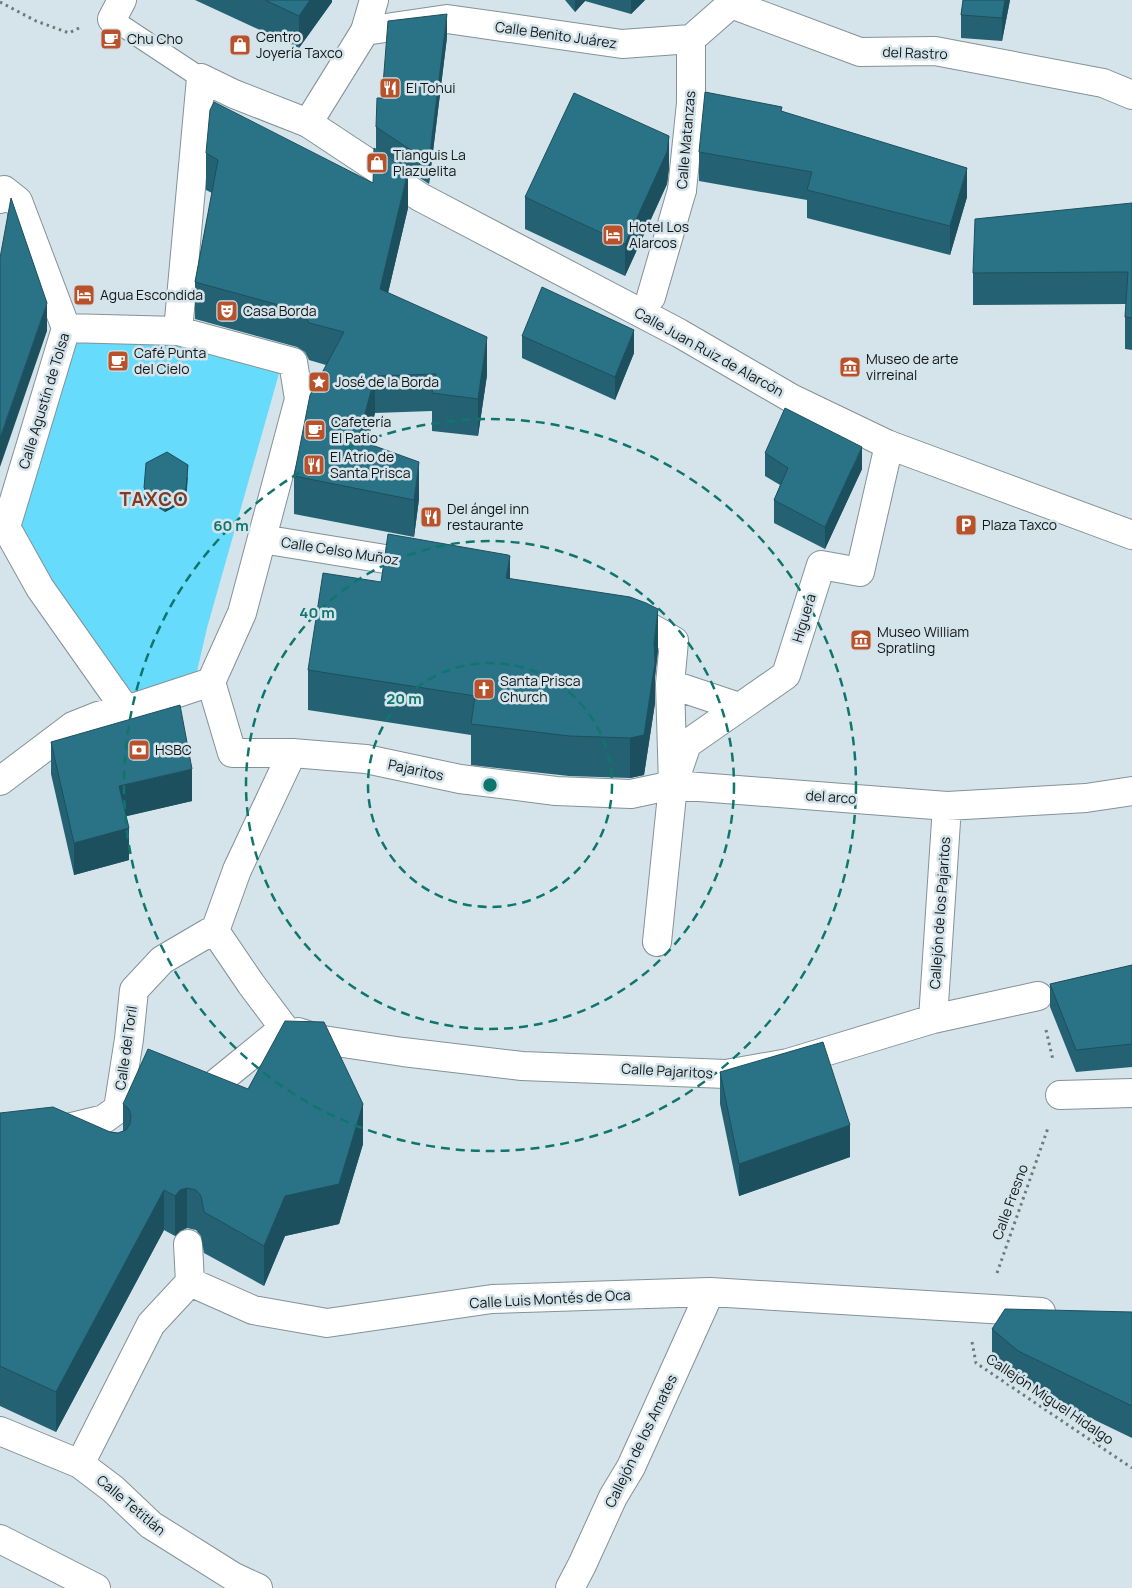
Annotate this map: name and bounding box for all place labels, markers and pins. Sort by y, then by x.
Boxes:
cafe icon: Chu Cho [99,27,123,51]
place label: Centro Joyería Taxco [256,27,343,62]
place label: Chu Cho [127,29,183,48]
shop icon: Centro Joyería Taxco [228,33,252,57]
restaurant icon: El Tohui [378,76,402,100]
place label: El Tohui [406,78,455,97]
place label: Tianguis La Plazuelita [393,145,466,180]
shop icon: Tianguis La Plazuelita [365,151,389,175]
place label: Hotel Los Alarcos [629,217,689,252]
hotel icon: Hotel Los Alarcos [601,223,625,247]
hotel icon: Agua Escondida [72,283,96,307]
place label: Agua Escondida [100,285,203,304]
theatre icon: Casa Borda [215,299,239,323]
place label: Casa Borda [243,301,317,320]
place label: Café Punta del Cielo [134,343,206,378]
cafe icon: Café Punta del Cielo [106,349,130,373]
place label: Museo de arte virreinal [866,349,958,384]
museum icon: Museo de arte virreinal [838,355,862,379]
place icon: José de la Borda [307,370,331,394]
place label: José de la Borda [335,372,439,391]
place label: Cafetería El Patio [331,412,391,447]
cafe icon: Cafetería El Patio [303,418,327,442]
place label: El Atrio de Santa Prisca [330,447,411,482]
restaurant icon: El Atrio de Santa Prisca [302,453,326,477]
place label: Del ángel inn restaurante [447,499,529,534]
restaurant icon: Del ángel inn restaurante [419,505,443,529]
parking icon: Plaza Taxco [954,513,978,537]
place label: Plaza Taxco [982,515,1057,534]
place label: Museo William Spratling [877,622,969,657]
museum icon: Museo William Spratling [849,628,873,652]
place label: Santa Prisca Church [500,671,581,706]
church icon: Santa Prisca Church [472,677,496,701]
bank icon: HSBC [127,738,151,762]
place label: HSBC [155,740,192,759]
centre of rings [481,776,499,794]

